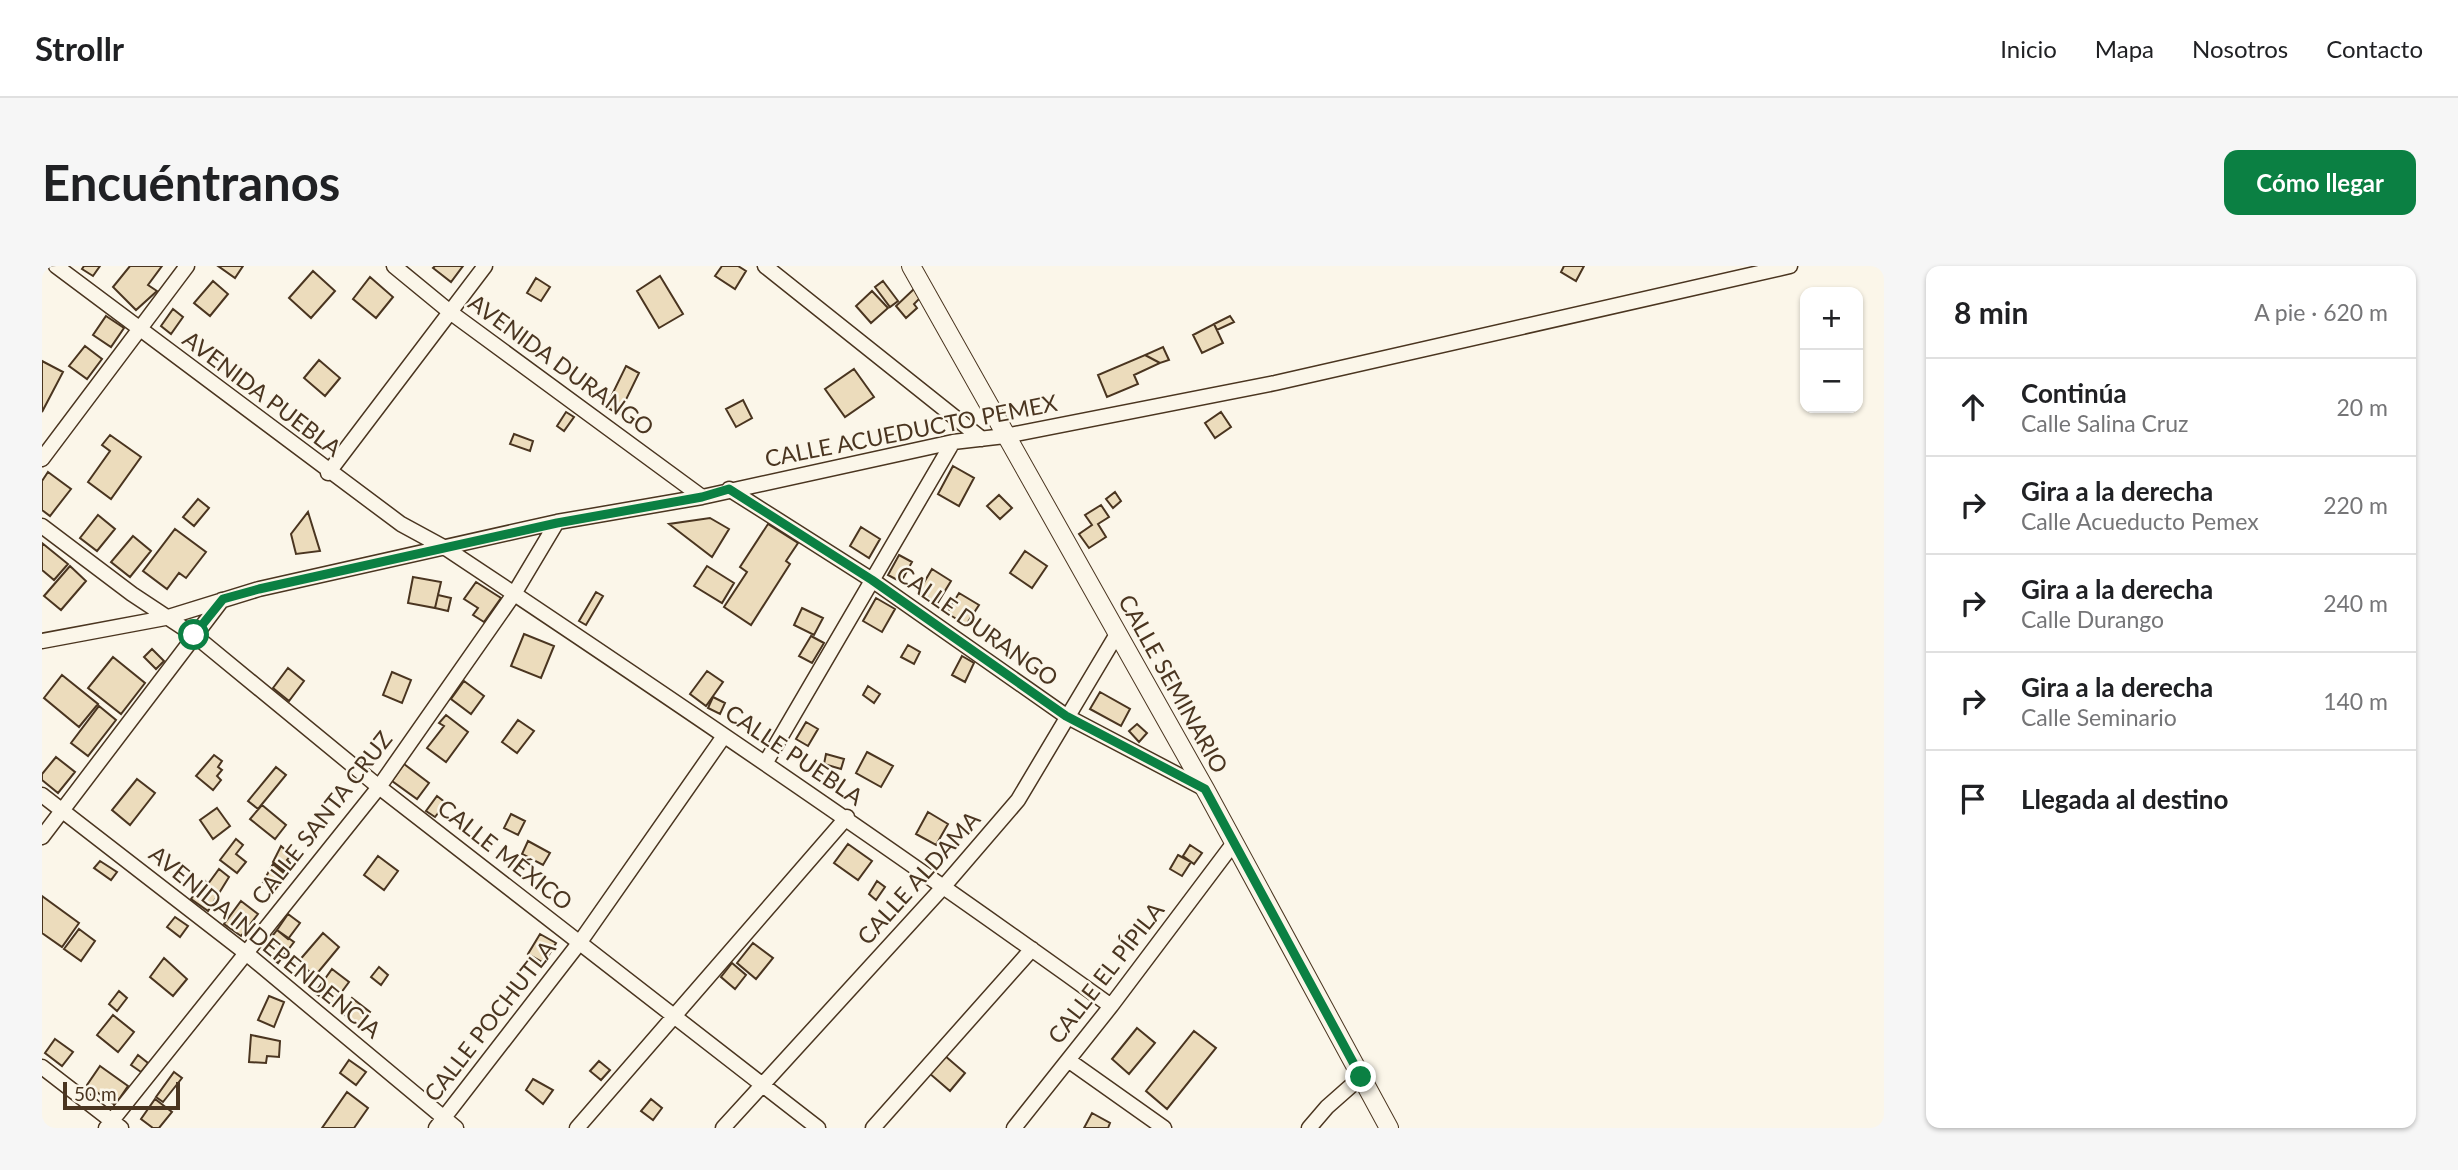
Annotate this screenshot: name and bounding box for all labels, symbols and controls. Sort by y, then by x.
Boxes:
text: Strollr [35,28,124,68]
text: Inicio [2000,34,2057,63]
text: Mapa [2095,34,2154,63]
text: Nosotros [2192,34,2288,63]
text: Contacto [2326,34,2423,63]
button: Cómo llegar [2224,150,2416,215]
text: Encuéntranos [42,153,340,211]
map controls [1800,287,1863,413]
button: + [1800,287,1863,350]
street label: AVENIDA DURANGO [464,288,660,441]
text: 8 min [1954,294,2028,330]
text: A pie · 620 m [2254,298,2388,326]
street label: AVENIDA PUEBLA [178,324,348,462]
button: − [1800,350,1863,413]
text: Continúa [2021,377,2127,409]
street label: CALLE ACUEDUCTO PEMEX [762,388,1059,472]
icon: ahead [1954,388,1992,426]
text: 20 m [2337,393,2388,421]
text: Calle Salina Cruz [2021,409,2188,437]
text: Gira a la derecha [2021,475,2213,507]
icon: right [1954,486,1992,524]
text: 220 m [2323,491,2388,519]
text: Calle Acueducto Pemex [2021,507,2259,535]
street label: CALLE DURANGO [891,559,1064,691]
text: Gira a la derecha [2021,573,2213,605]
icon: right [1954,584,1992,622]
street label: CALLE SEMINARIO [1113,589,1235,778]
text: 240 m [2323,589,2388,617]
text: Calle Durango [2021,605,2164,633]
route start [178,619,209,650]
text: Gira a la derecha [2021,671,2213,703]
icon: right [1954,682,1992,720]
text: 140 m [2323,687,2388,715]
street label: CALLE PUEBLA [720,698,869,811]
text: Calle Seminario [2021,703,2177,731]
street label: CALLE SANTA CRUZ [245,725,398,910]
icon: arrive [1954,780,1992,818]
text: Llegada al destino [2021,783,2228,815]
street label: CALLE MÉXICO [433,793,579,915]
street label: CALLE ALDAMA [851,805,986,950]
street label: AVENIDA INDEPENDENCIA [144,839,387,1044]
street label: CALLE EL PÍPILA [1041,896,1169,1049]
street label: CALLE POCHUTLA [418,934,561,1107]
route end [1345,1061,1376,1092]
scale bar [63,1079,180,1111]
text: 50 m [74,1082,117,1105]

